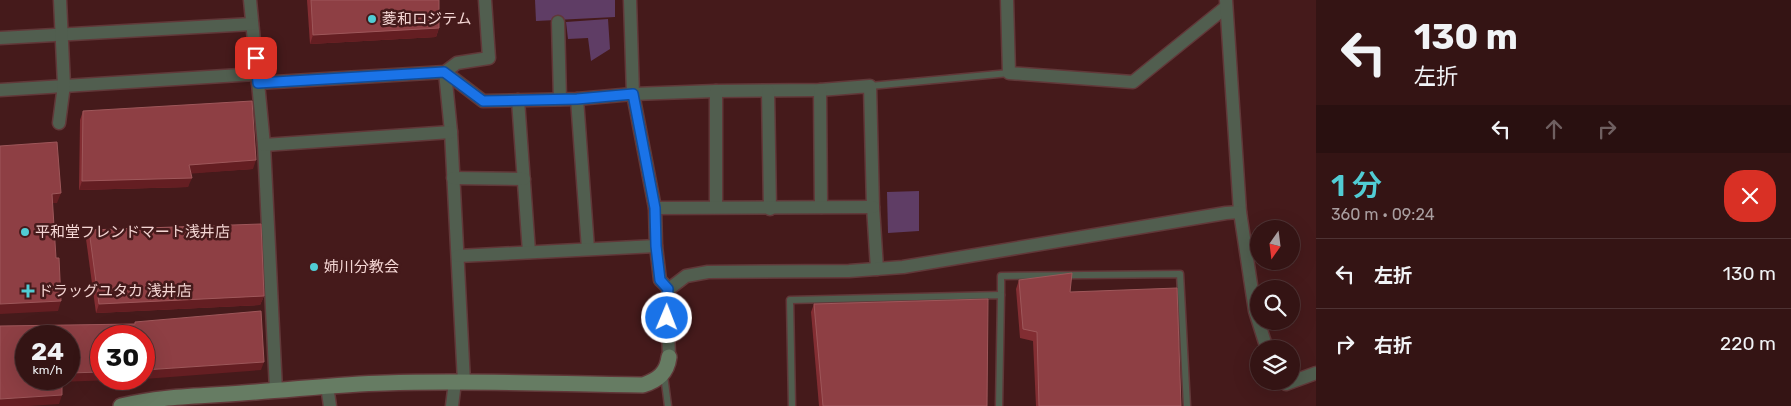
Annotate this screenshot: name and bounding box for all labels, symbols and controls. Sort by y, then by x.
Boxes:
place label: 菱和ロジテム [382,10,472,28]
marker: 菱和ロジテム [366,13,378,25]
text: 130 m [1414,16,1518,58]
icon: left [1331,20,1396,85]
pin [235,37,277,79]
icon: arrive [242,44,270,72]
text: 左折 [1414,63,1458,90]
icon: left [1487,115,1515,143]
icon: ahead [1540,115,1568,143]
icon: right [1593,115,1621,143]
text: 1 分 [1331,168,1382,204]
button: close [1724,170,1776,222]
text: 360 m · 09:24 [1331,205,1435,224]
north arrow [1250,220,1300,270]
map controls [1250,220,1300,390]
place label: 平和堂フレンドマート浅井店 [35,223,230,241]
marker: 平和堂フレンドマート浅井店 [19,226,31,238]
place label: 姉川分教会 [324,258,399,276]
icon: left [1331,260,1359,288]
marker: 姉川分教会 [308,261,320,273]
text: 130 m [1723,262,1776,285]
text: 左折 [1374,264,1412,287]
button: search [1250,280,1300,330]
place label: ドラッグユタカ 浅井店 [38,282,192,300]
marker: ドラッグユタカ 浅井店 [22,285,34,297]
position arrow [640,291,692,343]
speed limit sign: 30 [90,325,155,390]
icon: right [1331,330,1359,358]
text: 220 m [1720,332,1776,355]
text: 右折 [1374,334,1412,357]
text: 24 [31,337,64,366]
button: layers [1250,340,1300,390]
text: km/h [33,363,62,377]

